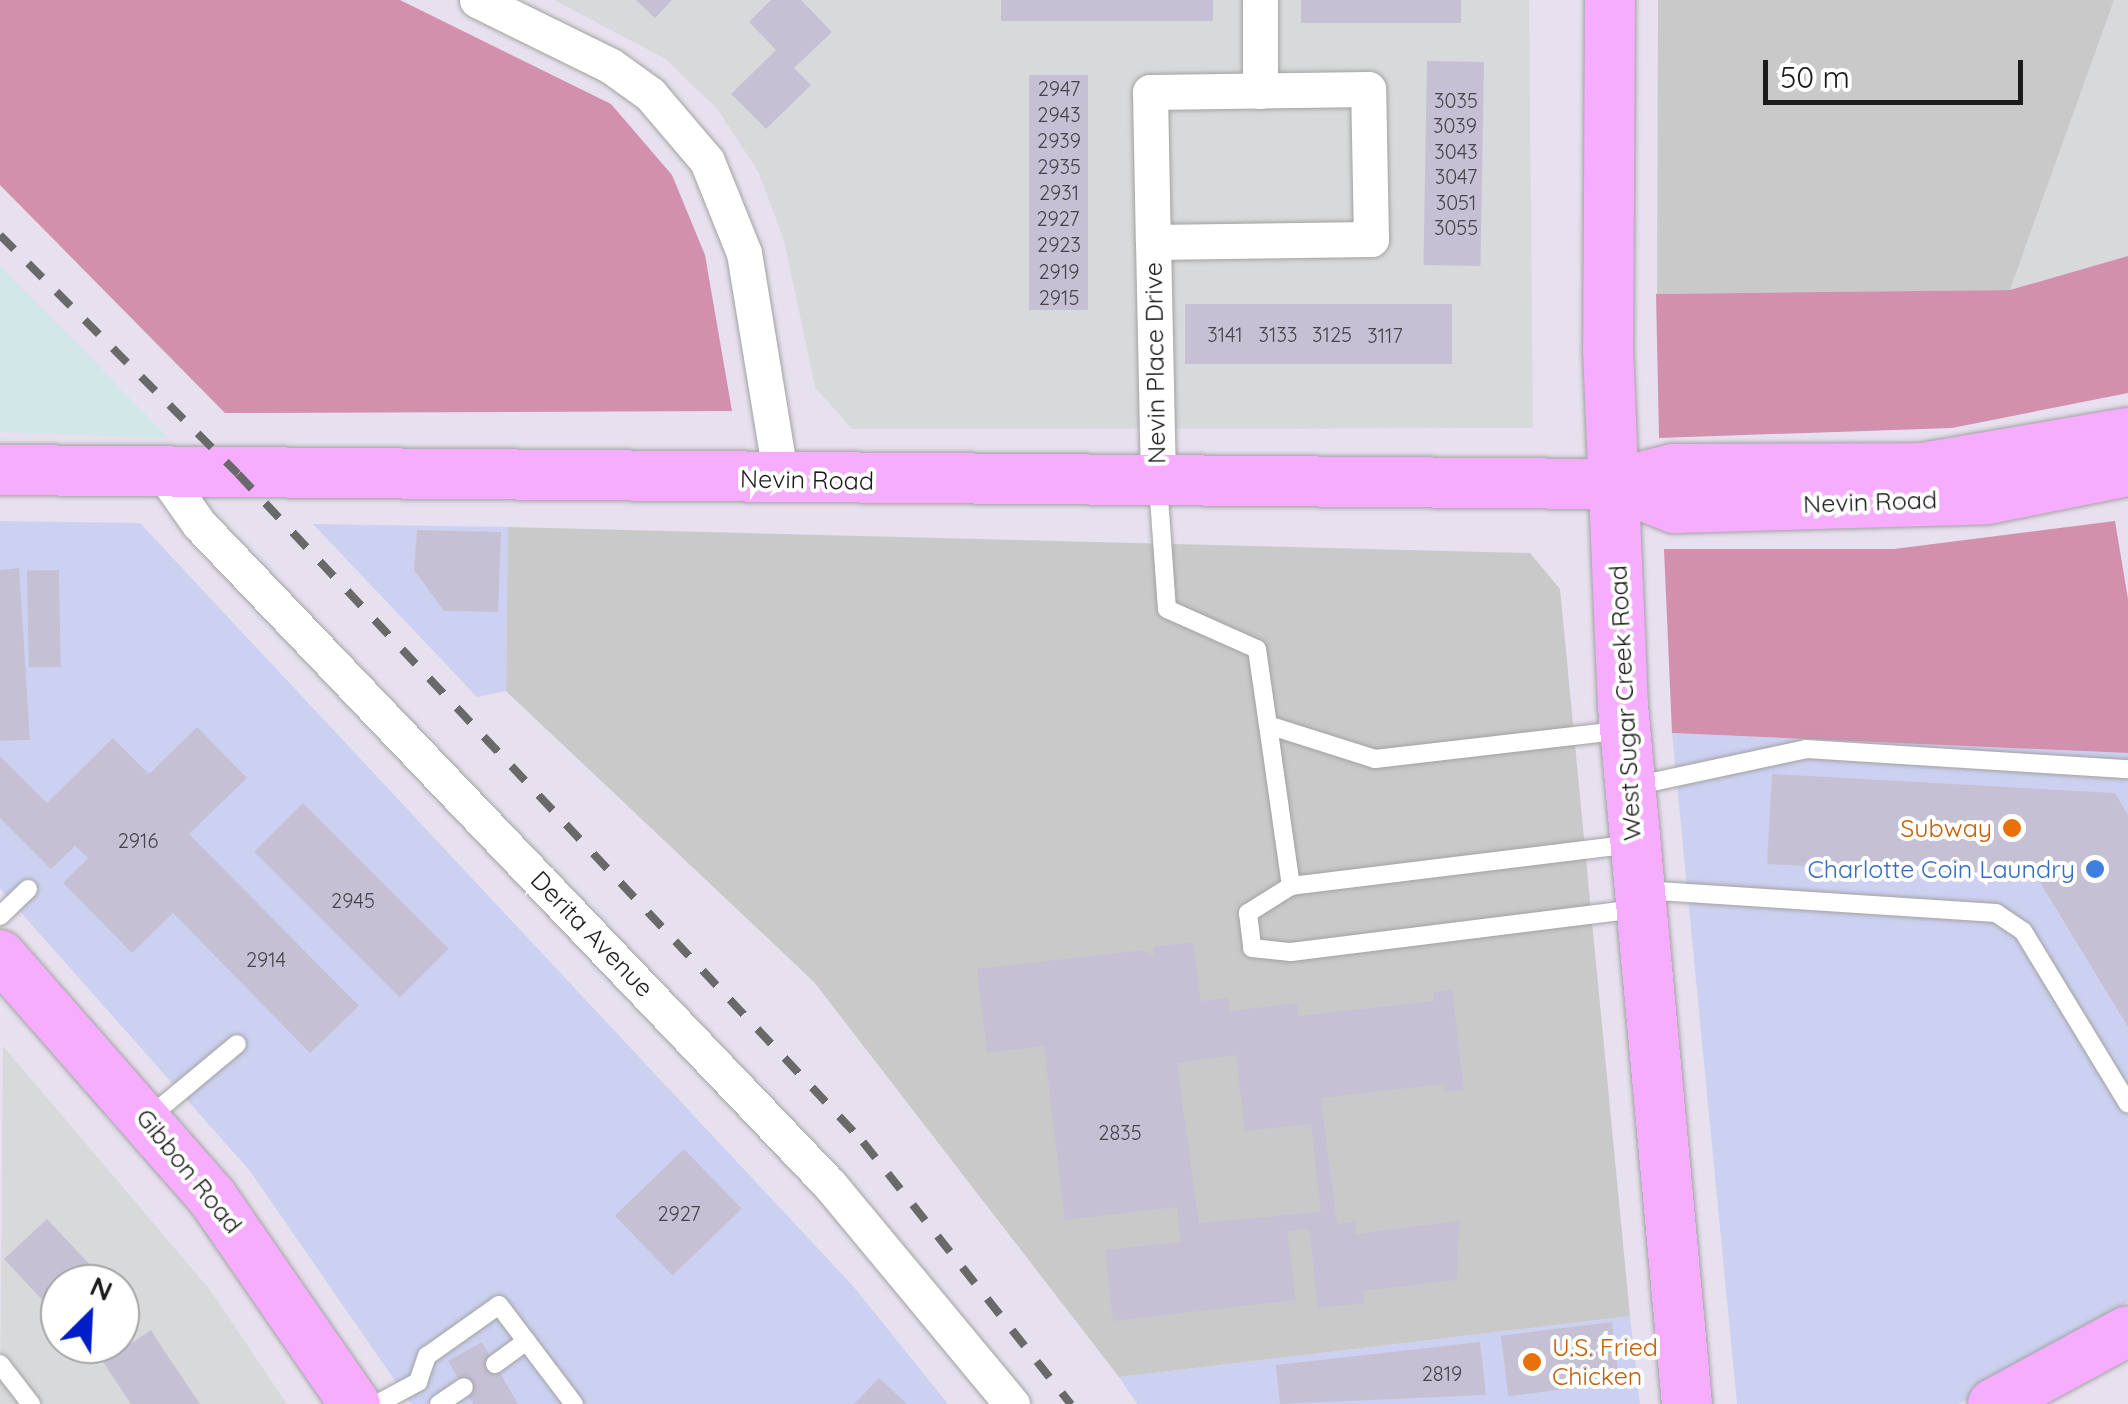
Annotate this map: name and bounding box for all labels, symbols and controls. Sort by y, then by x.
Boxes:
scale bar [1768,40,2028,102]
text: 50 m [1780,58,1850,96]
house number: 2947 [1038,76,1080,100]
house number: 3035 [1434,88,1478,112]
house number: 2943 [1037,102,1081,126]
house number: 3039 [1433,113,1477,137]
house number: 2939 [1037,128,1081,152]
house number: 3043 [1434,139,1478,163]
house number: 2935 [1037,154,1081,178]
house number: 3047 [1435,164,1477,188]
house number: 2931 [1039,180,1079,204]
house number: 3051 [1436,190,1476,214]
house number: 2927 [1036,206,1080,230]
house number: 3055 [1434,215,1478,239]
house number: 2923 [1037,232,1081,256]
house number: 2919 [1039,259,1079,283]
street label: Nevin Place Drive [1138,262,1172,464]
house number: 2915 [1039,285,1079,309]
house number: 3141 [1207,322,1243,346]
house number: 3133 [1259,322,1297,346]
house number: 3125 [1312,322,1352,346]
house number: 3117 [1367,323,1403,347]
street label: Nevin Road [740,464,874,496]
street label: Nevin Road [1802,485,1938,519]
street label: West Sugar Creek Road [1603,564,1647,842]
place label: Subway [1900,813,1992,843]
marker: Subway [2001,817,2023,839]
house number: 2916 [118,828,158,852]
place label: Charlotte Coin Laundry [1807,854,2075,884]
marker: Charlotte Coin Laundry [2084,858,2106,880]
street label: Derita Avenue [525,865,659,1003]
house number: 2945 [331,888,375,912]
house number: 2914 [246,947,286,971]
street label: Gibbon Road [130,1103,248,1239]
house number: 2835 [1098,1120,1142,1144]
house number: 2927 [657,1201,701,1225]
north arrow [40,1264,140,1364]
text: N [85,1268,118,1308]
place label: U.S. Fried Chicken [1552,1333,1658,1392]
marker: U.S. Fried Chicken [1521,1351,1543,1373]
house number: 2819 [1422,1361,1462,1385]

